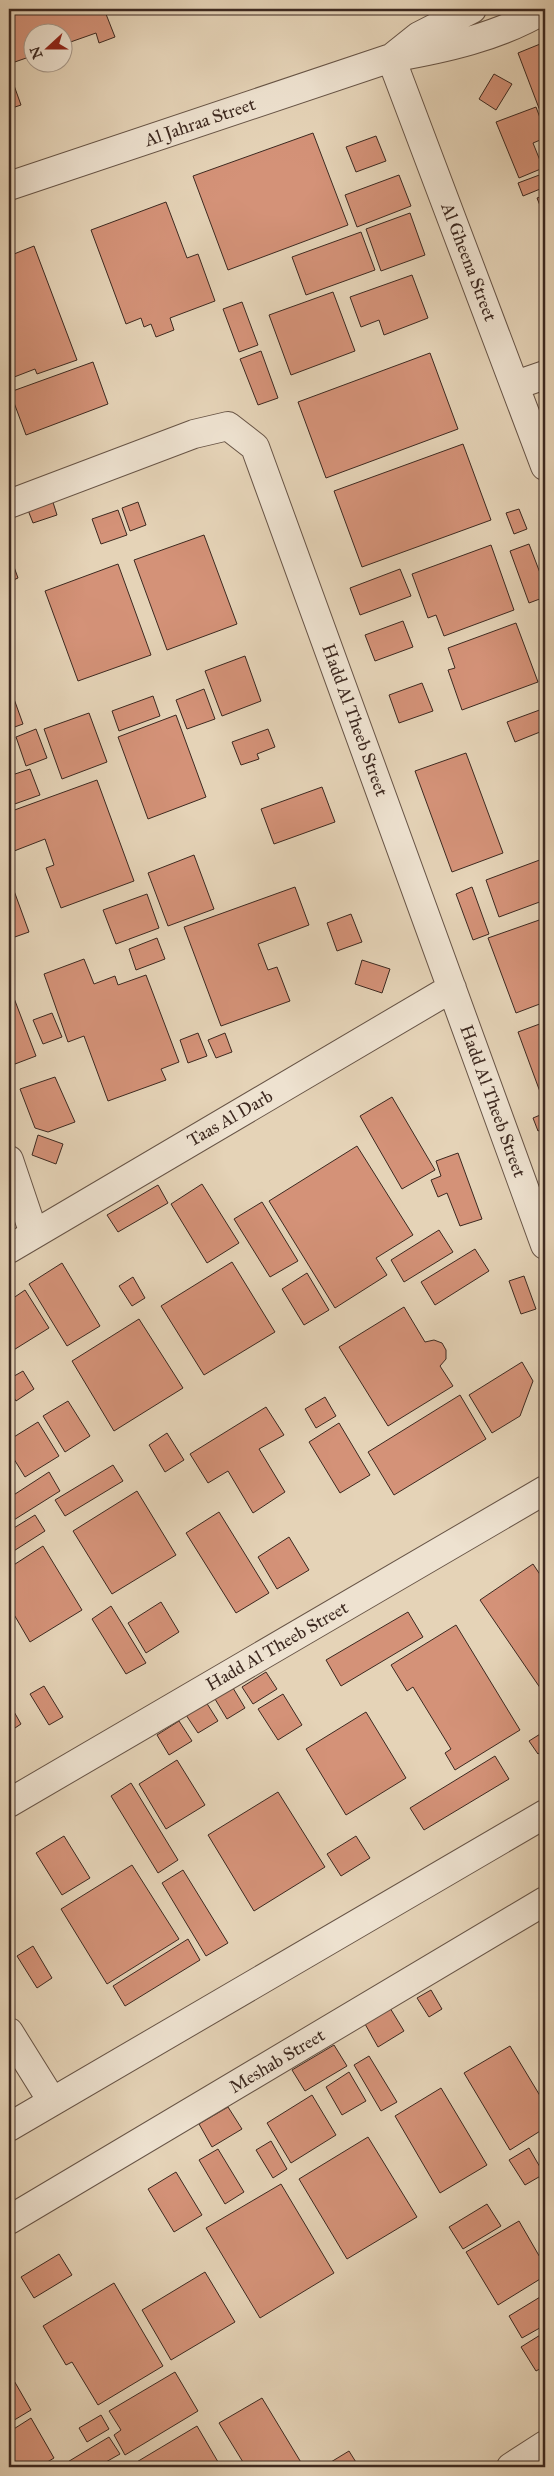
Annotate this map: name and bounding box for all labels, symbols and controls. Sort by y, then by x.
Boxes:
north arrow [22,22,72,72]
text: N [26,44,46,61]
street label: Al Jahraa Street [141,93,259,153]
street label: Al Gheena Street [436,199,502,325]
street label: Hadd Al Theeb Street [317,641,393,800]
street label: Hadd Al Theeb Street [455,1022,531,1181]
street label: Taas Al Darb [183,1085,277,1151]
street label: Hadd Al Theeb Street [202,1596,353,1696]
street label: Meshab Street [225,2024,329,2098]

